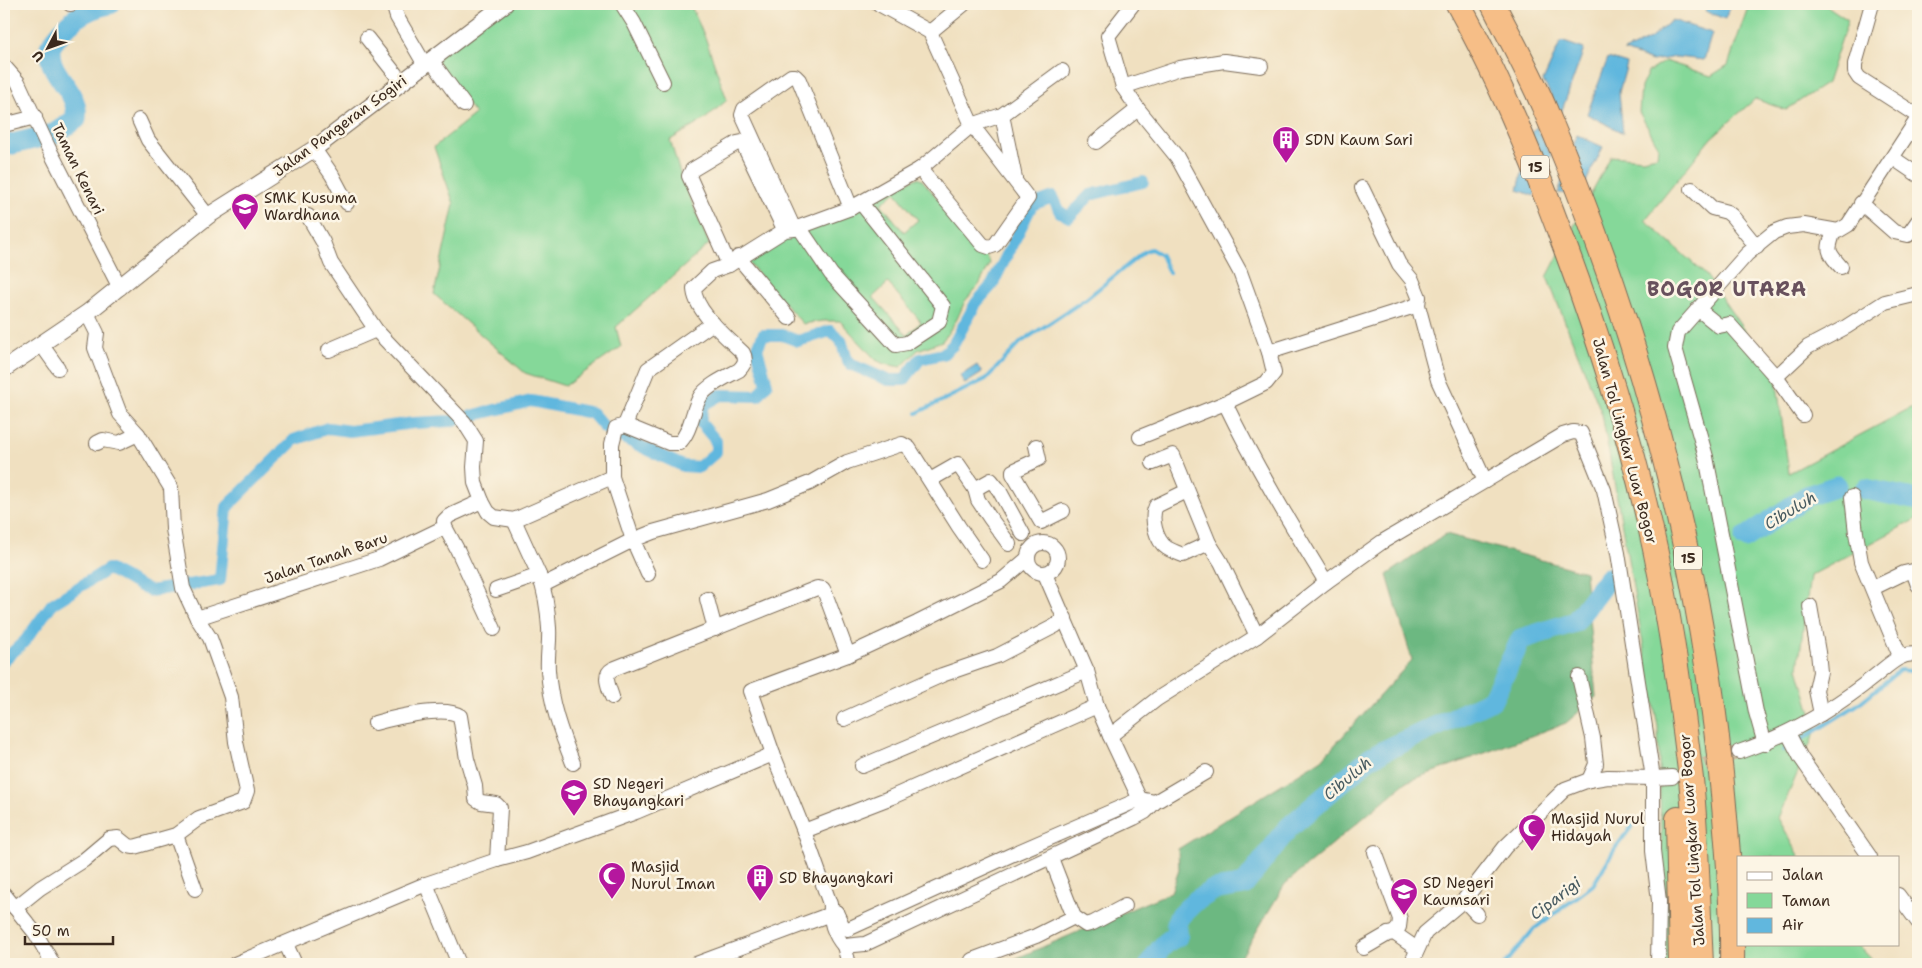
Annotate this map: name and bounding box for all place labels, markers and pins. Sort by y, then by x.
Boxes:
building icon: SDN Kaum Sari [1271,125,1301,164]
place label: SDN Kaum Sari [1305,130,1413,150]
place label: SMK Kusuma Wardhana [264,188,358,225]
school or university icon: SMK Kusuma Wardhana [230,192,260,231]
place label: SD Negeri Bhayangkari [593,774,684,811]
school or university icon: SD Negeri Bhayangkari [559,778,589,817]
place label: Masjid Nurul Hidayah [1551,809,1645,846]
mosque icon: Masjid Nurul Hidayah [1517,813,1547,852]
place label: Masjid Nurul Iman [631,857,715,894]
mosque icon: Masjid Nurul Iman [597,861,627,900]
building icon: SD Bhayangkari [745,863,775,902]
place label: SD Bhayangkari [779,868,894,888]
place label: SD Negeri Kaumsari [1423,873,1494,910]
school or university icon: SD Negeri Kaumsari [1389,877,1419,916]

